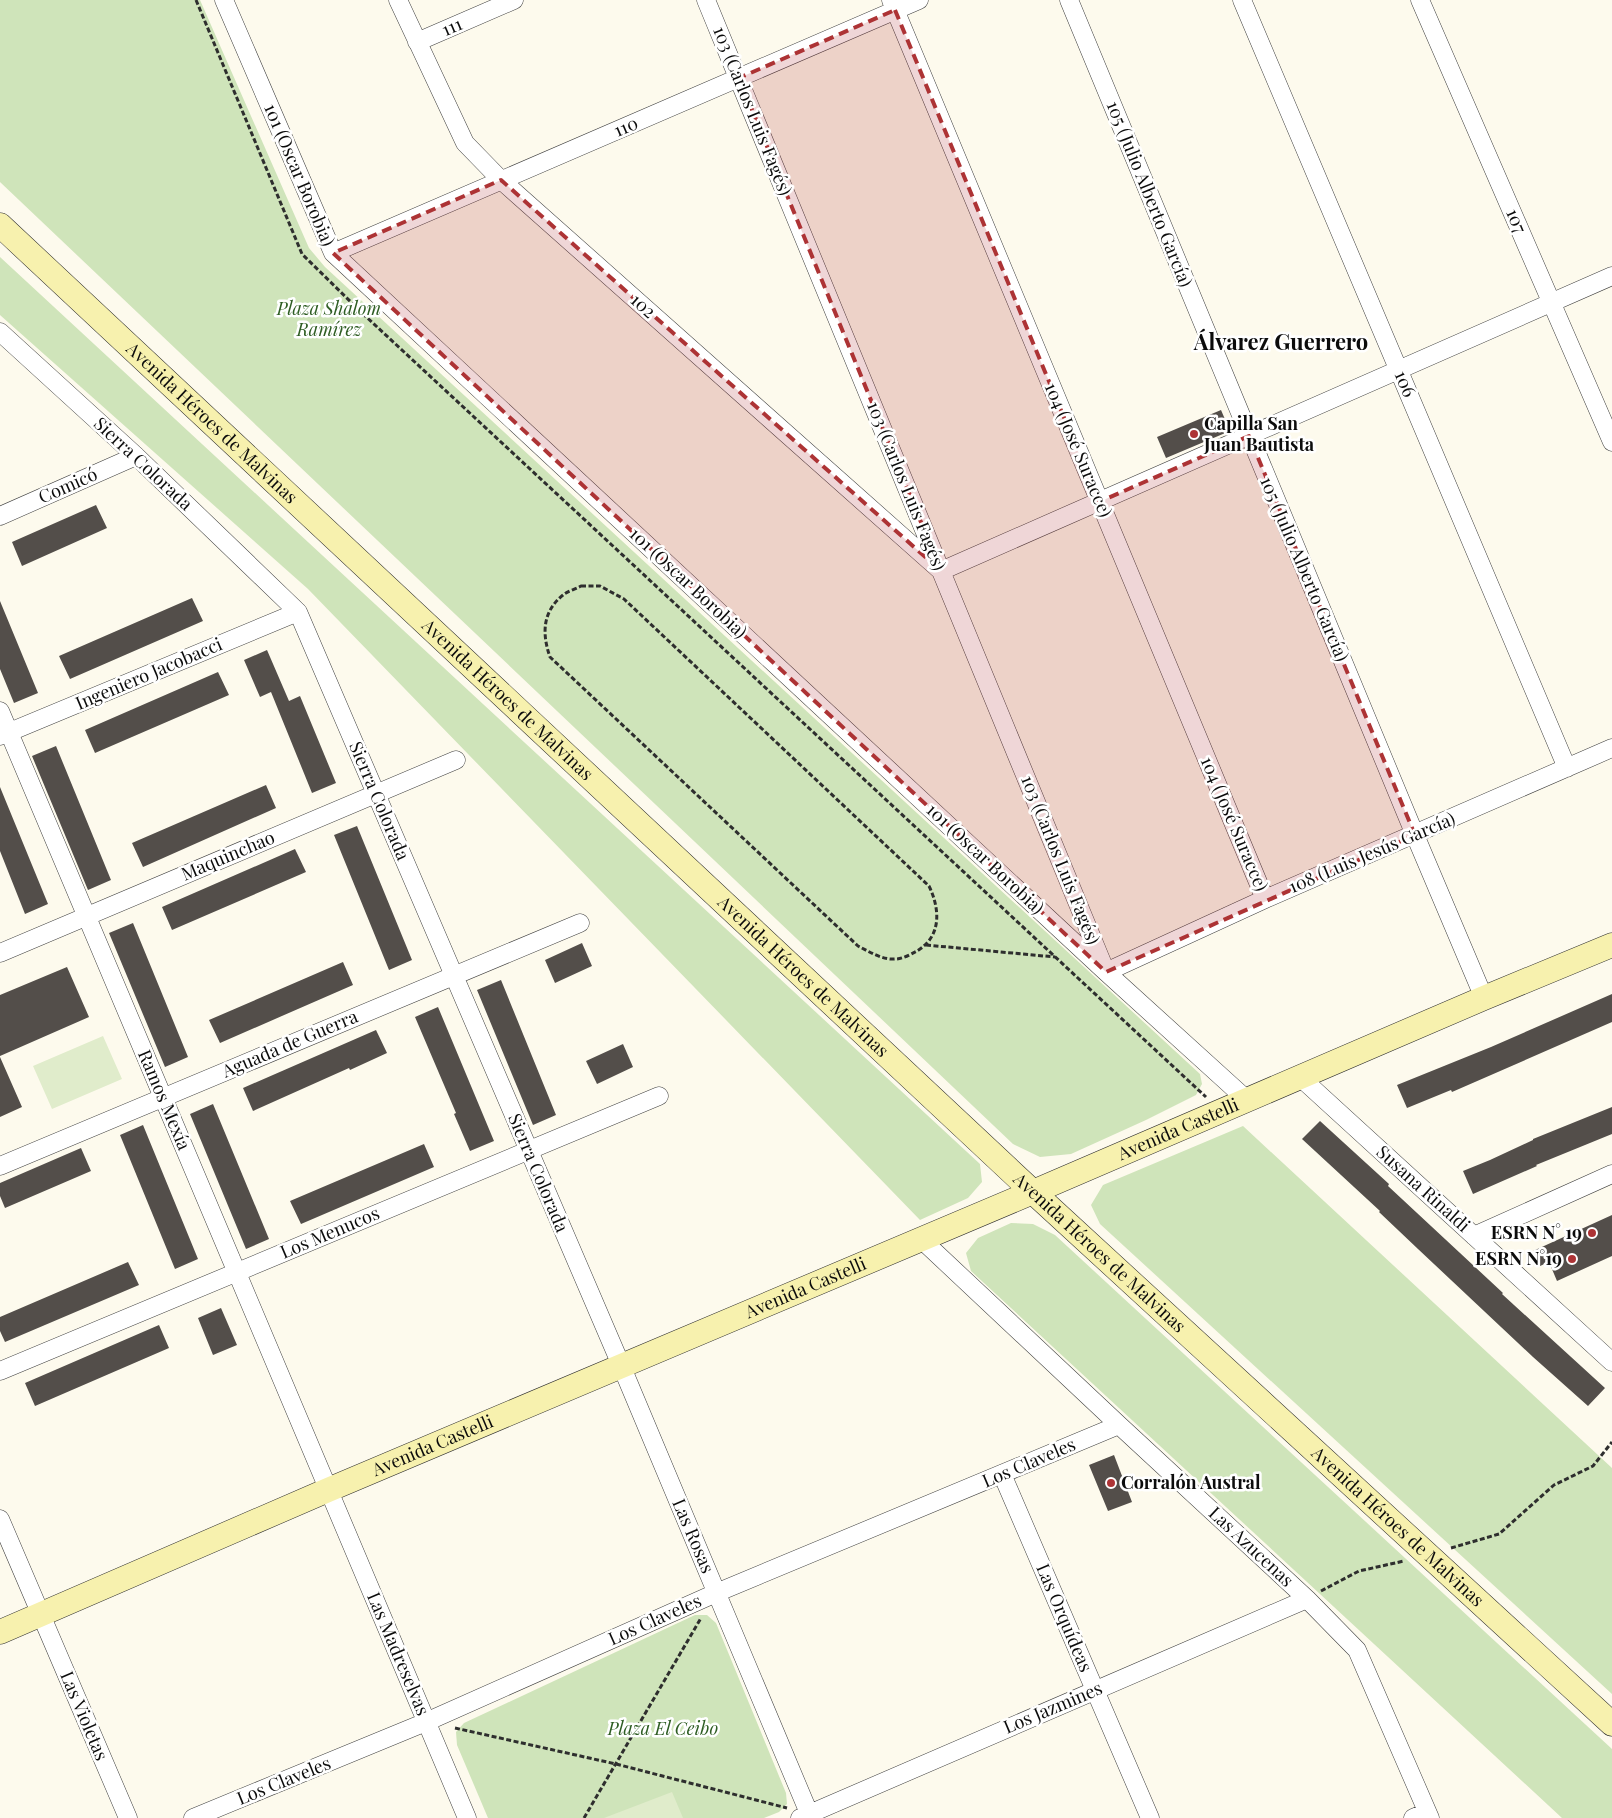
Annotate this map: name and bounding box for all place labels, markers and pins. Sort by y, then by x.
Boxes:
place label: Capilla San Juan Bautista [1203,411,1315,456]
marker: Capilla San Juan Bautista [1188,428,1200,440]
place label: ESRN N° 19 [1491,1220,1582,1244]
marker: ESRN N° 19 [1586,1227,1598,1239]
place label: ESRN N°19 [1475,1246,1562,1270]
marker: ESRN N°19 [1566,1253,1578,1265]
place label: Corralón Austral [1121,1470,1261,1494]
marker: Corralón Austral [1105,1477,1117,1489]

